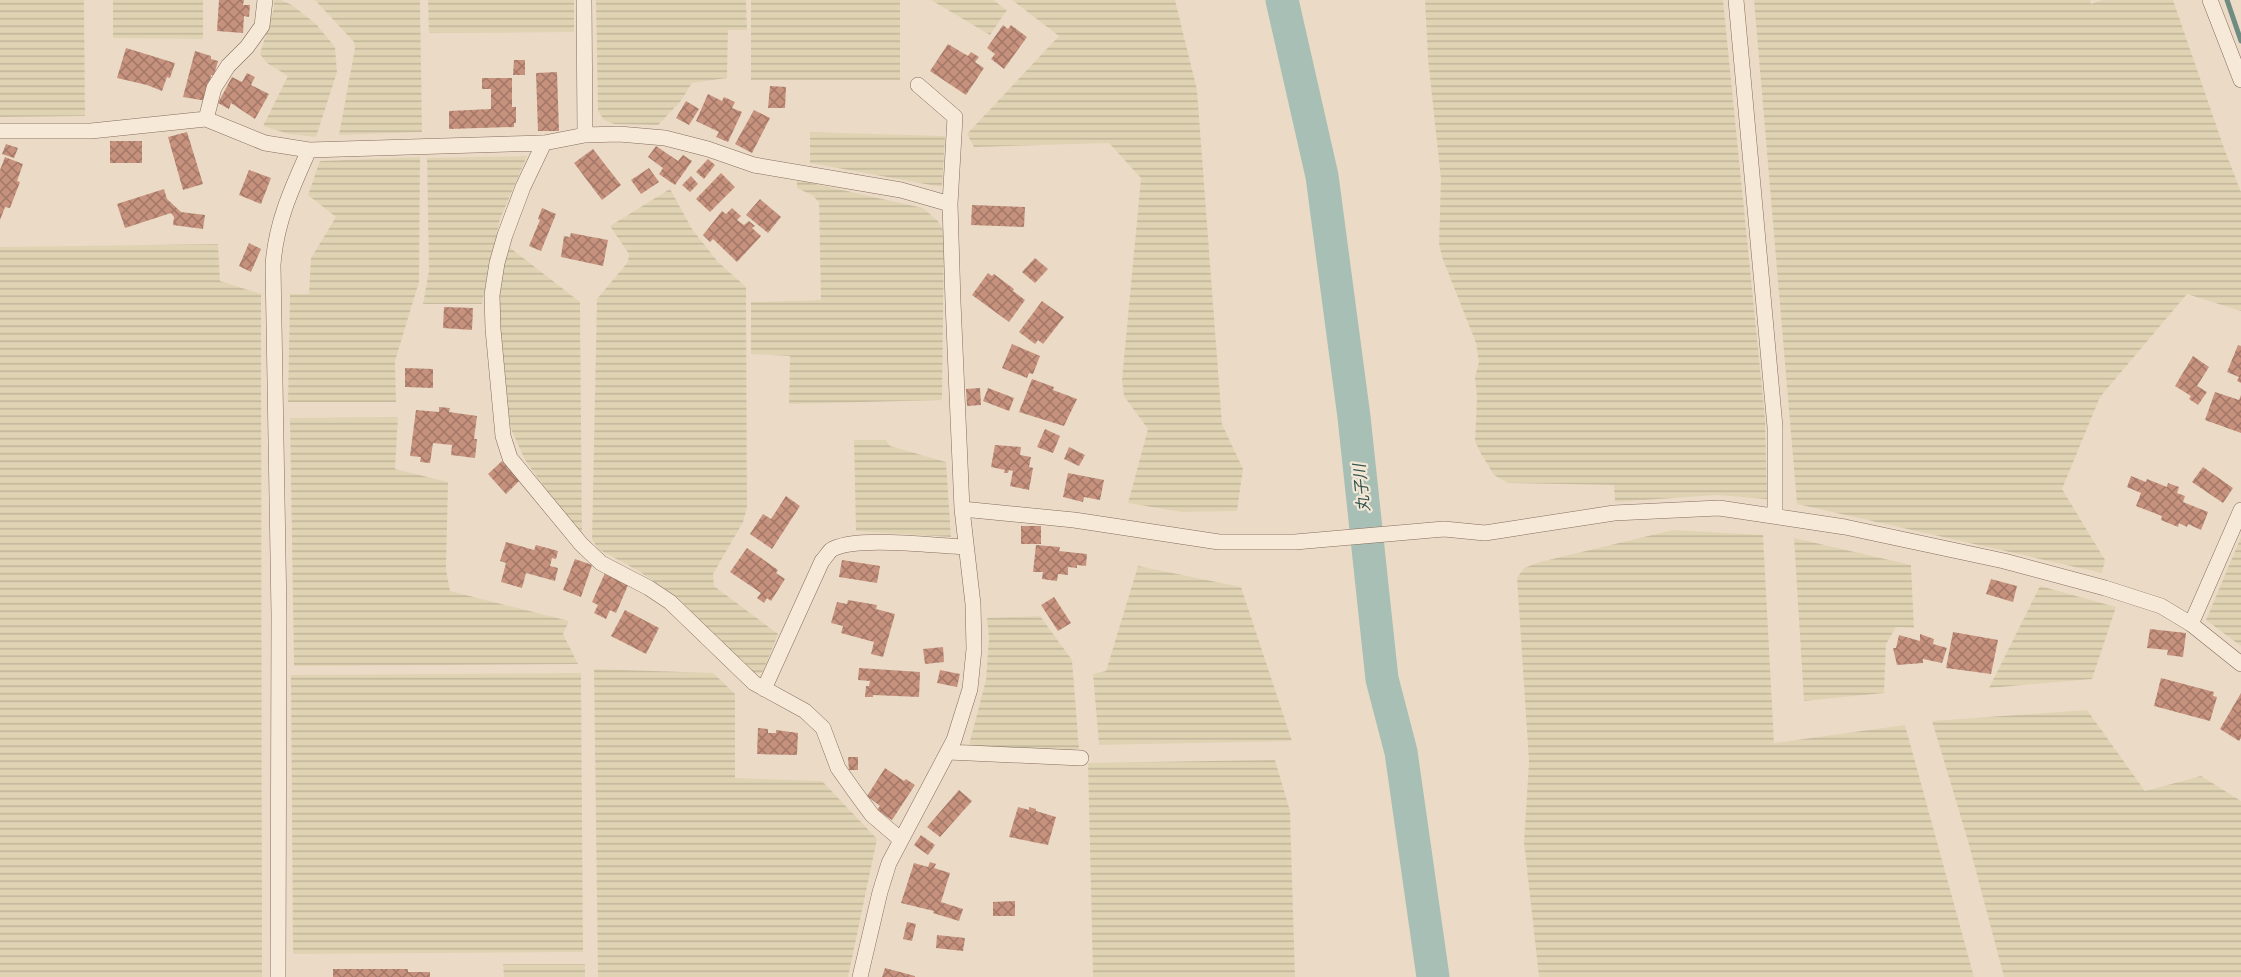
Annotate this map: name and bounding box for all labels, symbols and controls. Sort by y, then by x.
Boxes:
water label: 丸子川 [1348,461,1373,513]

